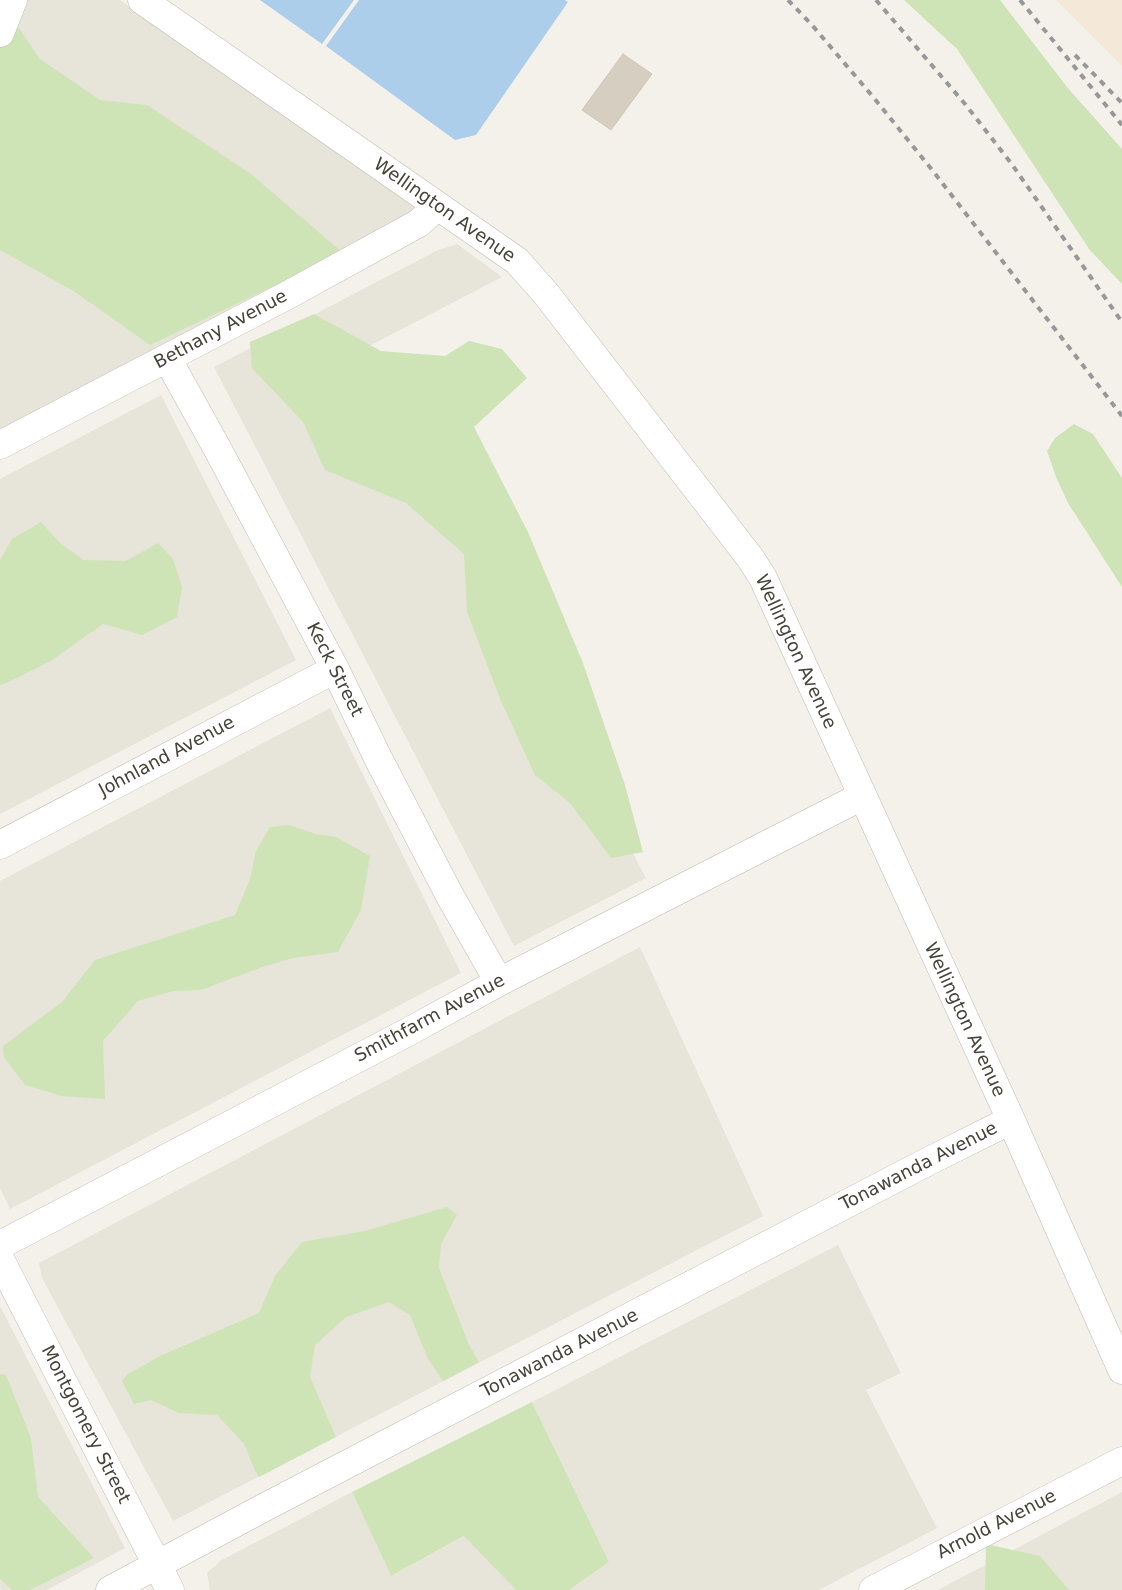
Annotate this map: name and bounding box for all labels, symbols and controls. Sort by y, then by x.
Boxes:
street label: Wellington Avenue [369,154,519,268]
street label: Bethany Avenue [151,286,291,374]
street label: Wellington Avenue [750,571,840,733]
street label: Keck Street [301,619,367,721]
street label: Johnland Avenue [95,712,239,802]
street label: Wellington Avenue [919,939,1009,1101]
street label: Smithfarm Avenue [351,970,509,1068]
street label: Tonawanda Avenue [837,1118,1001,1216]
street label: Tonawanda Avenue [478,1305,642,1403]
street label: Montgomery Street [36,1342,134,1508]
street label: Arnold Avenue [934,1486,1060,1564]

